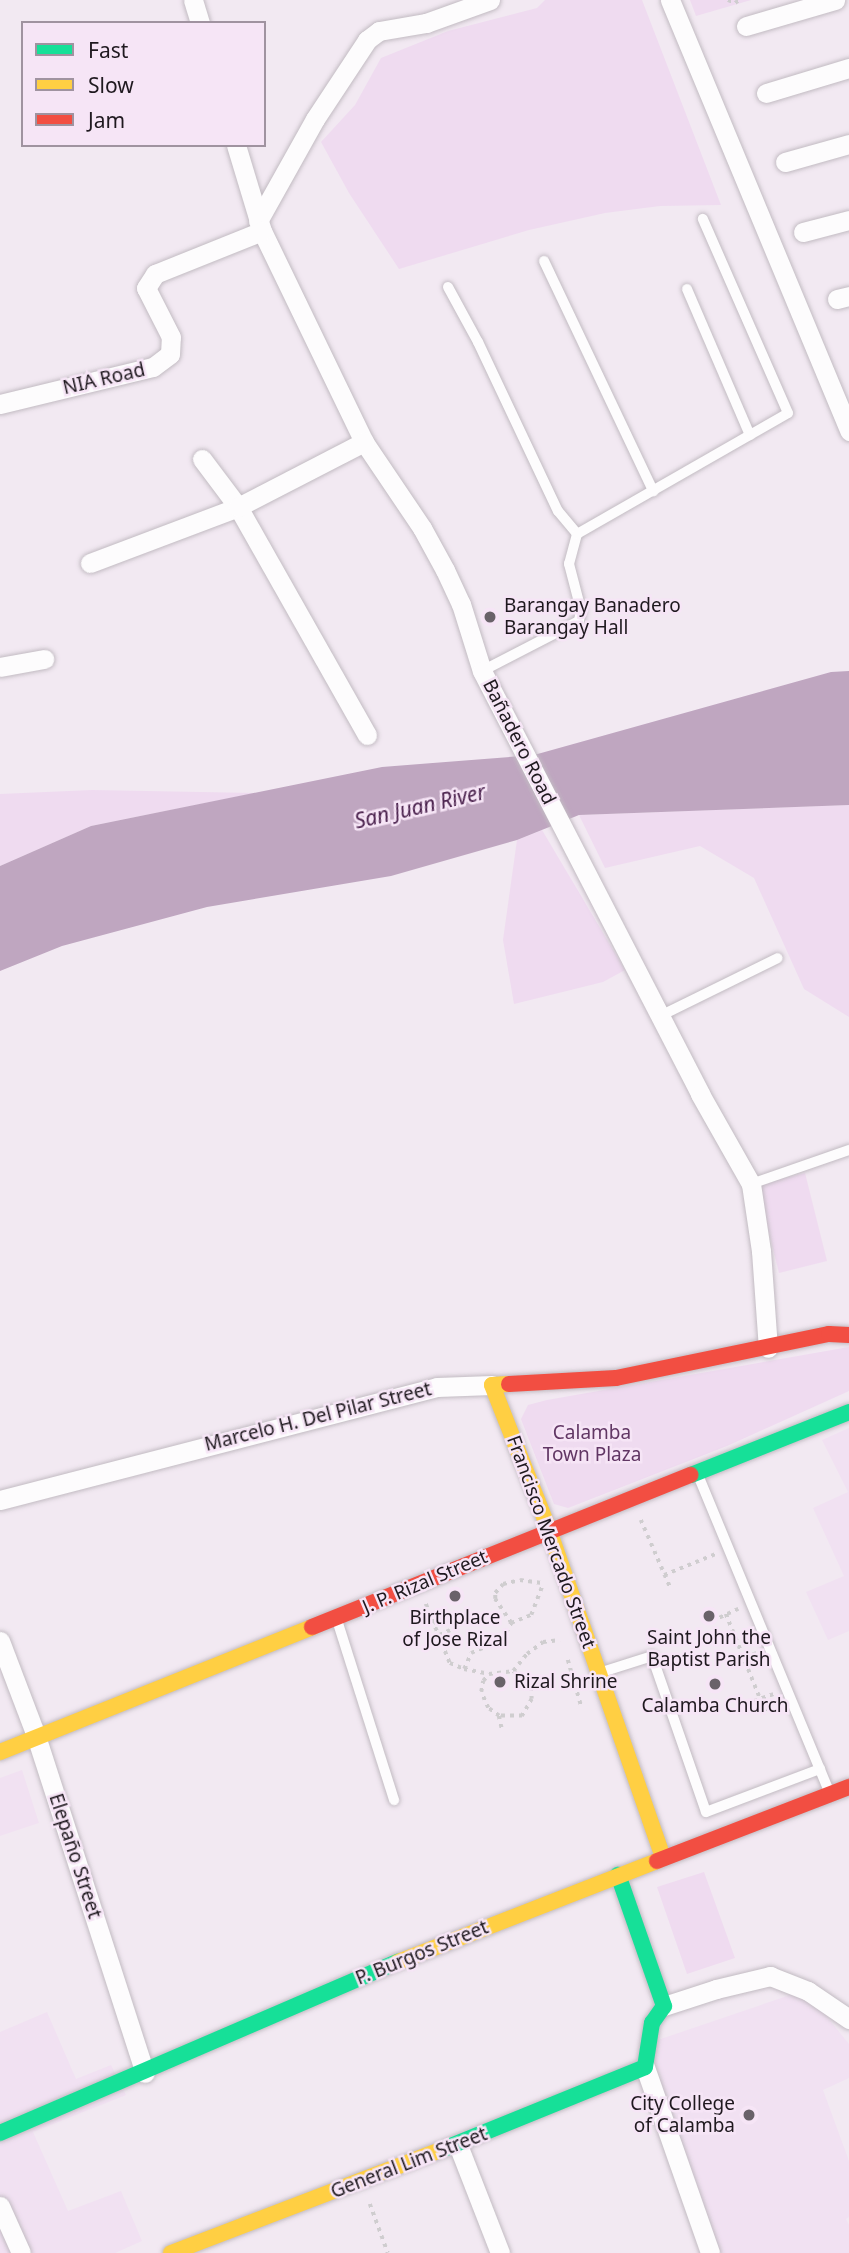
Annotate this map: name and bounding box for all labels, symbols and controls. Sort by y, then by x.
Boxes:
legend [21,21,266,147]
text: Fast [88,36,128,64]
text: Slow [88,71,134,99]
text: Jam [88,106,125,134]
street label: NIA Road [61,358,147,400]
place label: Barangay Banadero Barangay Hall [504,595,681,639]
marker: Barangay Banadero Barangay Hall [482,609,498,625]
street label: Bañadero Road [478,676,560,808]
water label: San Juan River [352,779,488,833]
street label: Marcelo H. Del Pilar Street [202,1378,434,1456]
park label: Calamba Town Plaza [543,1422,641,1466]
street label: Francisco Mercado Street [502,1432,600,1652]
street label: J. P. Rizal Street [359,1545,491,1619]
marker: Birthplace of Jose Rizal [447,1588,463,1604]
place label: Birthplace of Jose Rizal [402,1607,508,1651]
marker: Saint John the Baptist Parish [701,1608,717,1624]
place label: Saint John the Baptist Parish [647,1627,771,1671]
place label: Rizal Shrine [514,1671,618,1693]
marker: Rizal Shrine [492,1674,508,1690]
marker: Calamba Church [707,1676,723,1692]
place label: Calamba Church [641,1695,789,1717]
street label: Elepaño Street [44,1791,106,1921]
street label: P. Burgos Street [352,1916,492,1990]
place label: City College of Calamba [630,2093,735,2137]
marker: City College of Calamba [741,2107,757,2123]
street label: General Lim Street [328,2123,490,2203]

